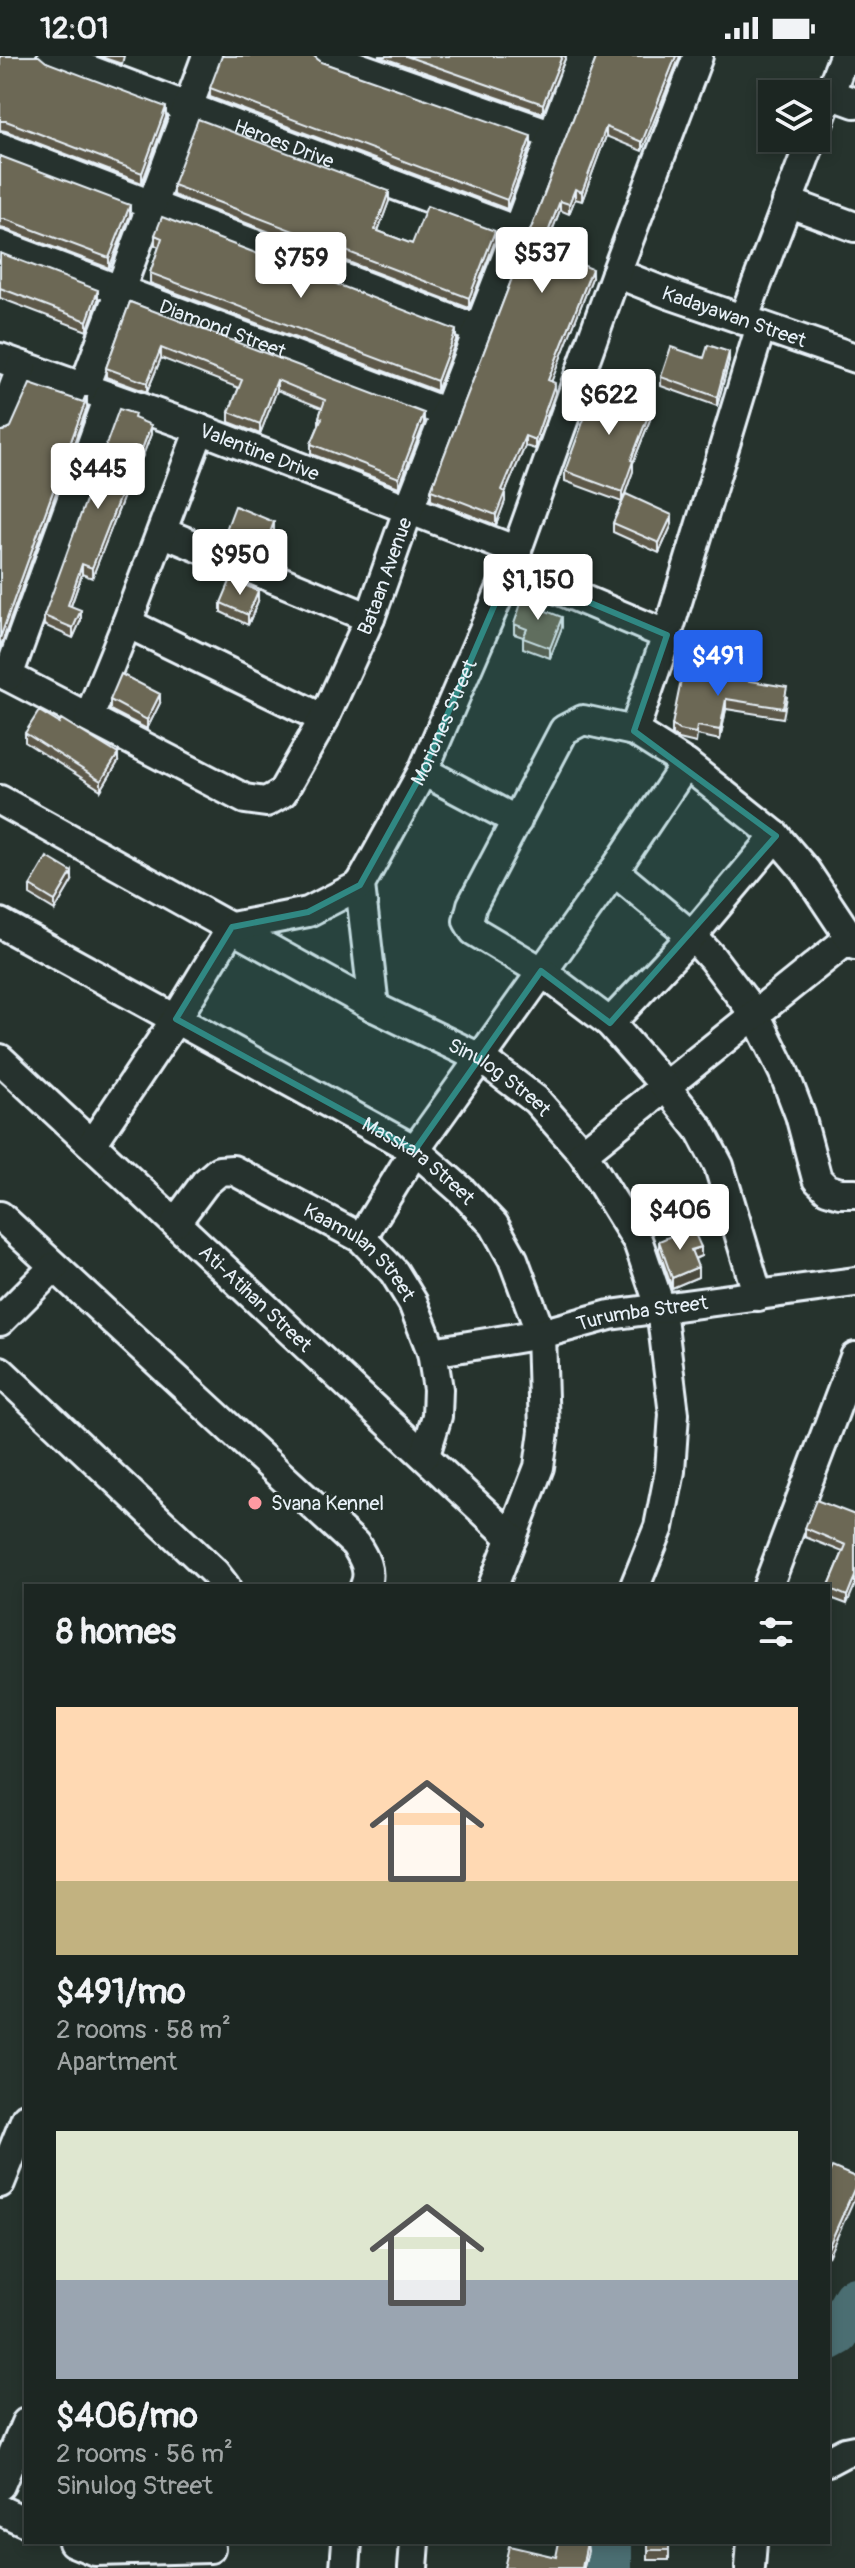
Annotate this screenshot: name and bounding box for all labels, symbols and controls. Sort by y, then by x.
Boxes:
text: 12:01 [40,10,109,47]
map controls [758,80,830,152]
button: layers [758,80,830,152]
street label: Heroes Drive [230,114,338,174]
pin: $537 [495,227,589,295]
pin: $759 [254,232,348,300]
text: $537 [514,237,570,269]
text: $759 [273,242,329,274]
street label: Kadayawan Street [658,281,810,354]
street label: Diamond Street [156,294,290,365]
pin: $622 [562,369,656,437]
text: $622 [580,379,638,411]
street label: Valentine Drive [196,418,323,487]
pin: $445 [51,443,145,511]
text: $445 [69,453,127,485]
street label: Bataan Avenue [352,514,418,639]
pin: $950 [193,529,287,597]
text: $950 [210,539,270,571]
pin: $1,150 [473,554,603,622]
text: $1,150 [502,564,574,596]
pin: $491 [671,630,765,698]
text: $491 [692,640,744,672]
street label: Moriones Street [405,655,483,790]
street label: Sinulog Street [444,1033,557,1122]
street label: Masskara Street [358,1112,481,1211]
pin: $406 [633,1184,727,1252]
text: $406 [649,1194,711,1226]
street label: Kaamulan Street [299,1198,421,1307]
street label: Ati-Atihan Street [193,1240,318,1358]
street label: Turumba Street [574,1290,710,1337]
place label: Svana Kennel [271,1491,384,1516]
marker: Svana Kennel [246,1494,264,1512]
icon: filters [754,1610,798,1654]
text: 8 homes [56,1611,176,1654]
icon: home [355,1759,499,1903]
text: $491/mo [56,1971,186,2014]
text: 2 rooms · 58 m² [56,2014,231,2046]
text: Apartment [56,2046,177,2078]
icon: home [355,2183,499,2327]
text: $406/mo [56,2395,198,2438]
text: 2 rooms · 56 m² [56,2438,233,2470]
text: Sinulog Street [56,2470,213,2502]

